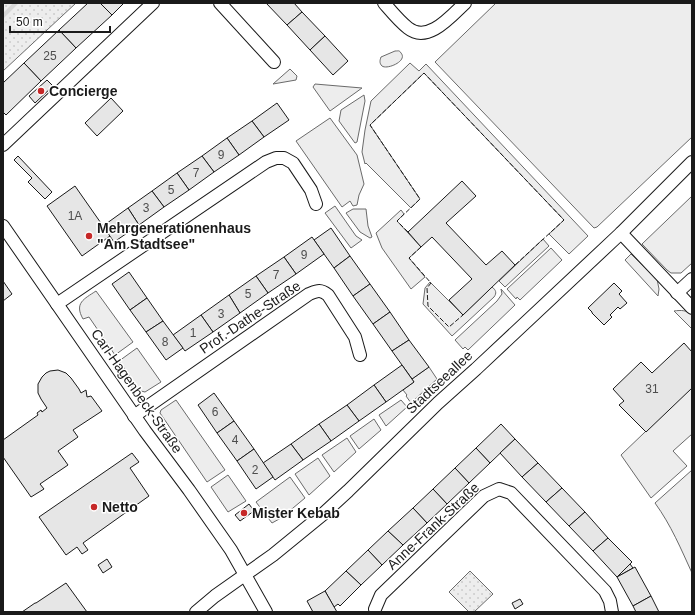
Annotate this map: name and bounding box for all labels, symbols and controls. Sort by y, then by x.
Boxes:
scale bar [10,8,110,34]
text: 50 m [16,15,43,29]
house number: 25 [43,49,57,63]
place label: Concierge [49,83,118,99]
marker: Concierge [36,86,46,96]
house number: 9 [218,148,225,162]
house number: 7 [193,166,200,180]
house number: 5 [168,183,175,197]
house number: 3 [143,201,150,215]
house number: 1A [68,209,82,223]
place label: Mehrgenerationenhaus "Am Stadtsee" [97,220,251,252]
marker: Mehrgenerationenhaus "Am Stadtsee" [84,231,94,241]
house number: 9 [301,248,308,262]
house number: 7 [273,268,280,282]
street label: Prof.-Dathe-Straße [197,277,304,357]
house number: 5 [245,287,252,301]
house number: 3 [218,307,225,321]
street label: Carl-Hagenbeck-Straße [88,326,186,456]
house number: 1 [190,326,197,340]
house number: 8 [162,335,169,349]
street label: Stadtseeallee [403,347,476,417]
house number: 31 [645,382,659,396]
house number: 6 [212,405,219,419]
house number: 4 [232,433,239,447]
house number: 2 [252,463,259,477]
street label: Anne-Frank-Straße [384,479,482,573]
place label: Netto [102,499,138,515]
marker: Netto [89,502,99,512]
place label: Mister Kebab [252,505,340,521]
marker: Mister Kebab [239,508,249,518]

